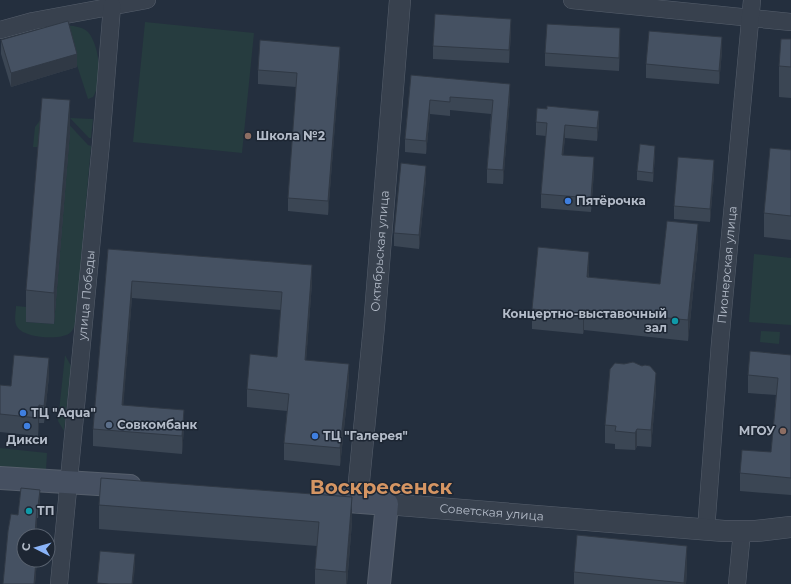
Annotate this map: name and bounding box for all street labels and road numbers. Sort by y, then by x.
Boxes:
street label: Октябрьская улица [367,190,392,312]
street label: Пионерская улица [714,205,740,324]
street label: улица Победы [74,249,98,342]
street label: Советская улица [439,500,544,524]

